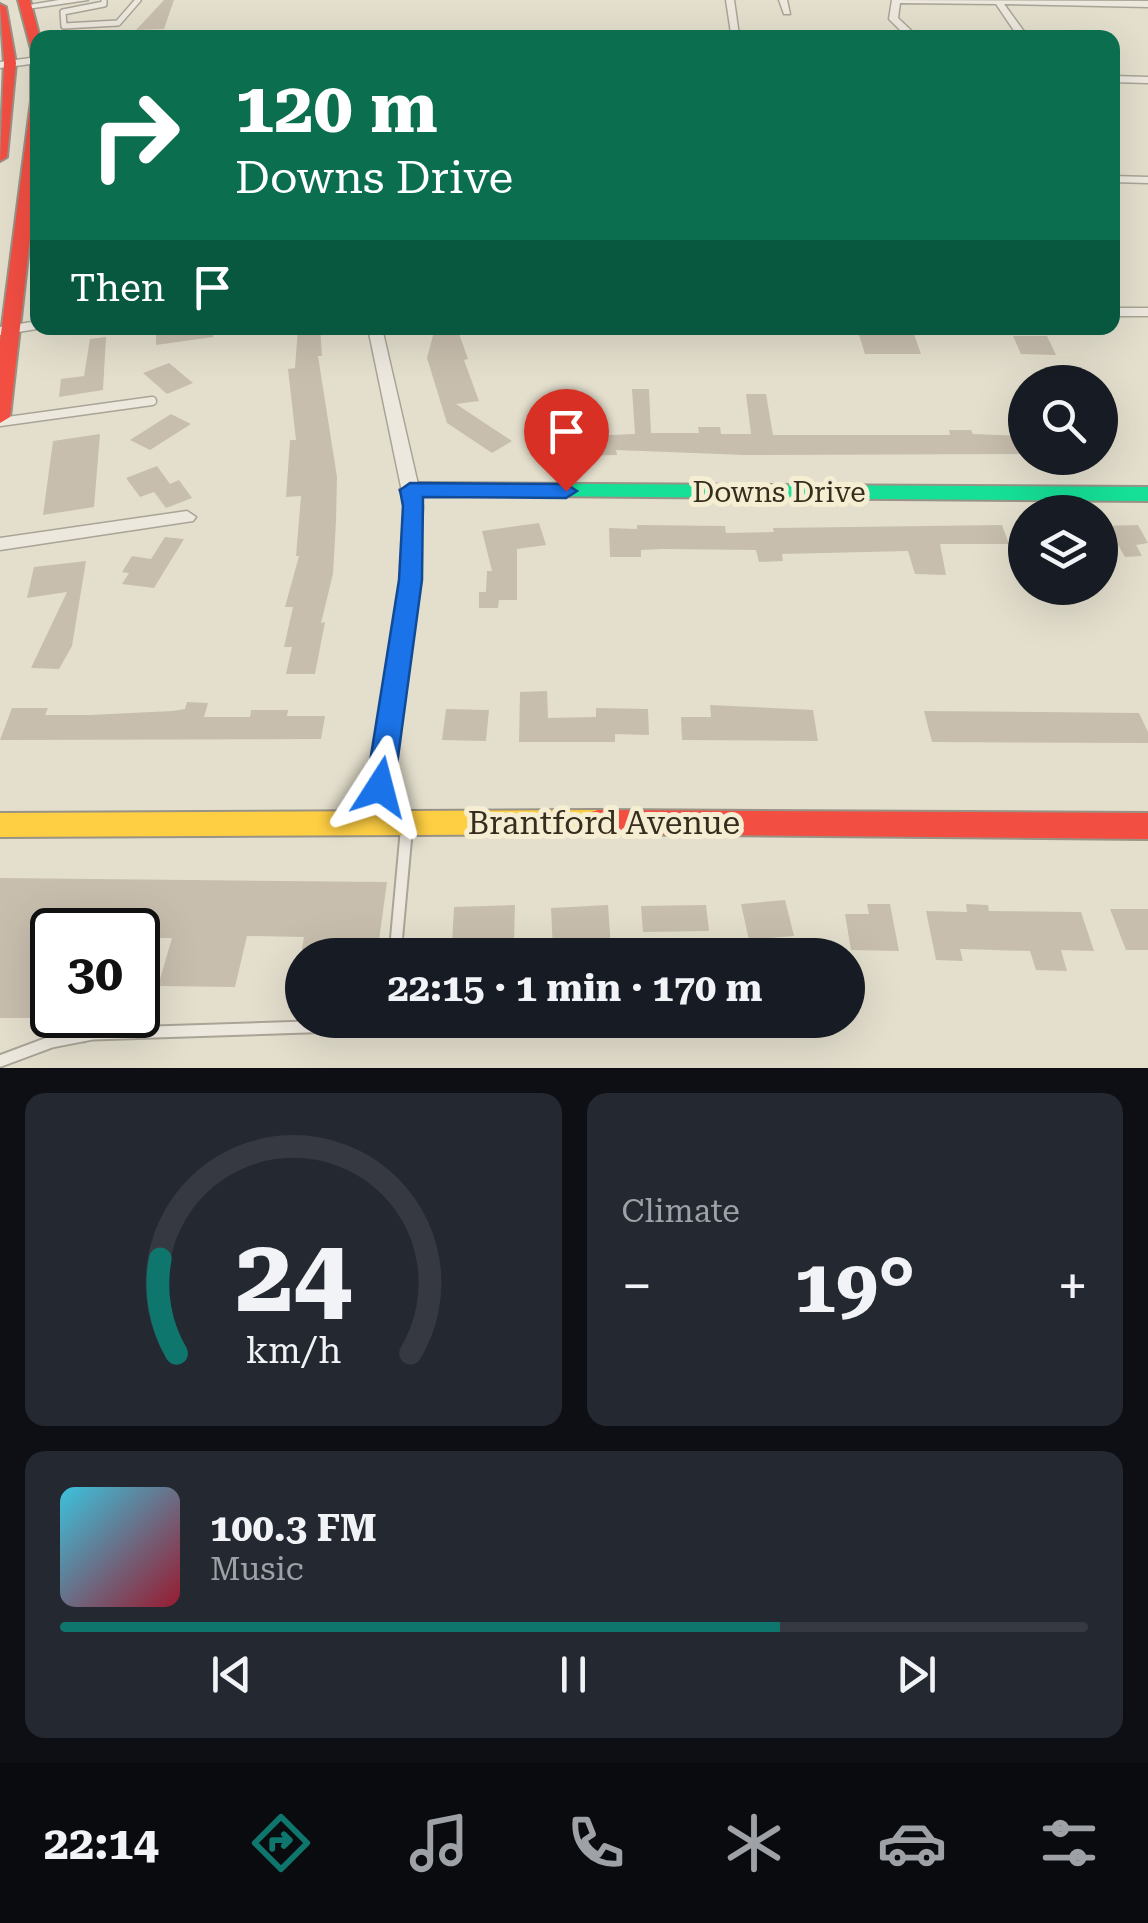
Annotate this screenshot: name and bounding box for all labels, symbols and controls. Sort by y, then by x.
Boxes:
text: 120 m [235,67,438,149]
icon: right [70,70,200,200]
text: Downs Drive [235,151,513,204]
icon: arrive [185,260,240,315]
text: Then [70,266,165,310]
map controls [1008,365,1118,605]
button: search [1008,365,1118,475]
pin [524,389,609,492]
icon: arrive [539,404,594,459]
street label: Downs Drive [692,476,866,509]
button: layers [1008,495,1118,605]
position arrow [328,735,432,839]
street label: Brantford Avenue [468,804,740,842]
speed limit sign: 30 [30,908,160,1038]
text: 22:15 · 1 min · 170 m [388,966,762,1010]
text: Climate [622,1192,740,1230]
text: 24 [235,1215,351,1336]
text: 19° [794,1242,915,1330]
text: − [622,1254,652,1318]
text: + [1057,1254,1088,1318]
text: km/h [245,1330,341,1372]
text: 100.3 FM [210,1506,377,1550]
text: Music [210,1550,304,1588]
icon: previous [204,1647,259,1702]
icon: pause [546,1647,601,1702]
icon: next [889,1647,944,1702]
icon: directions [246,1808,316,1878]
icon: music [404,1808,474,1878]
icon: phone [561,1808,631,1878]
icon: climate [719,1808,789,1878]
icon: car [877,1808,947,1878]
icon: filters [1034,1808,1104,1878]
text: 22:14 [44,1817,159,1870]

